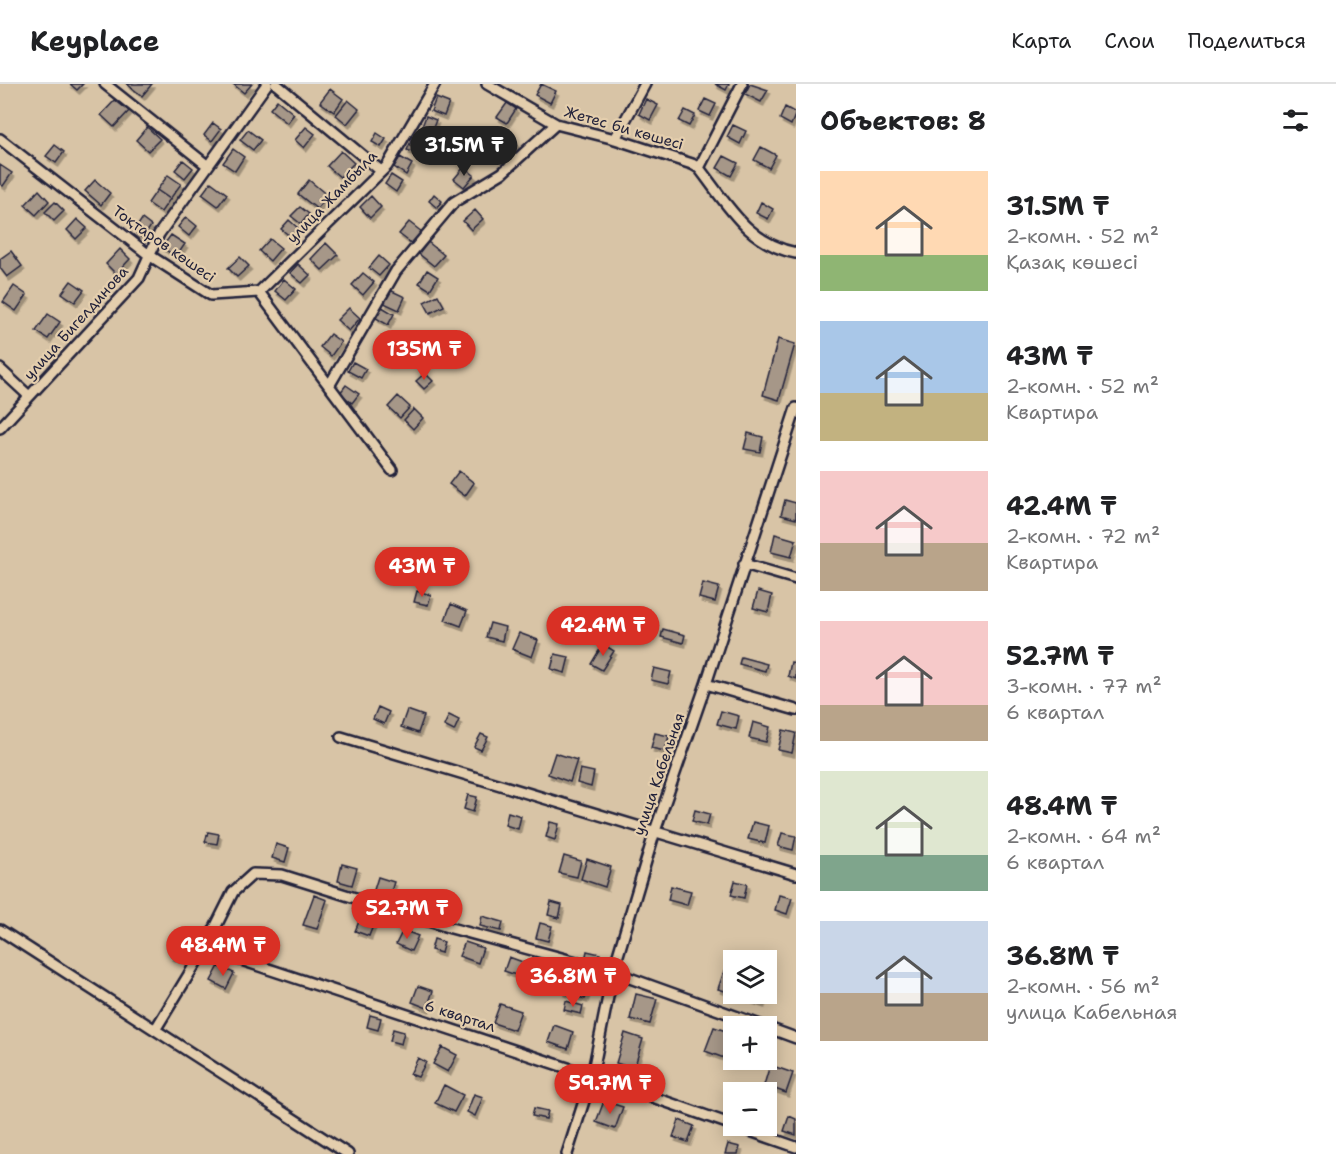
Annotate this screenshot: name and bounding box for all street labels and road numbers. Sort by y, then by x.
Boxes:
street label: Жетес би көшесі [562,101,686,155]
street label: улица Жамбыла [282,146,382,248]
street label: Тоқтаров көшесі [108,201,220,287]
street label: улица Бигелдинова [19,261,133,384]
street label: улица Кабельная [629,710,689,838]
street label: 6 квартал [422,995,499,1037]

